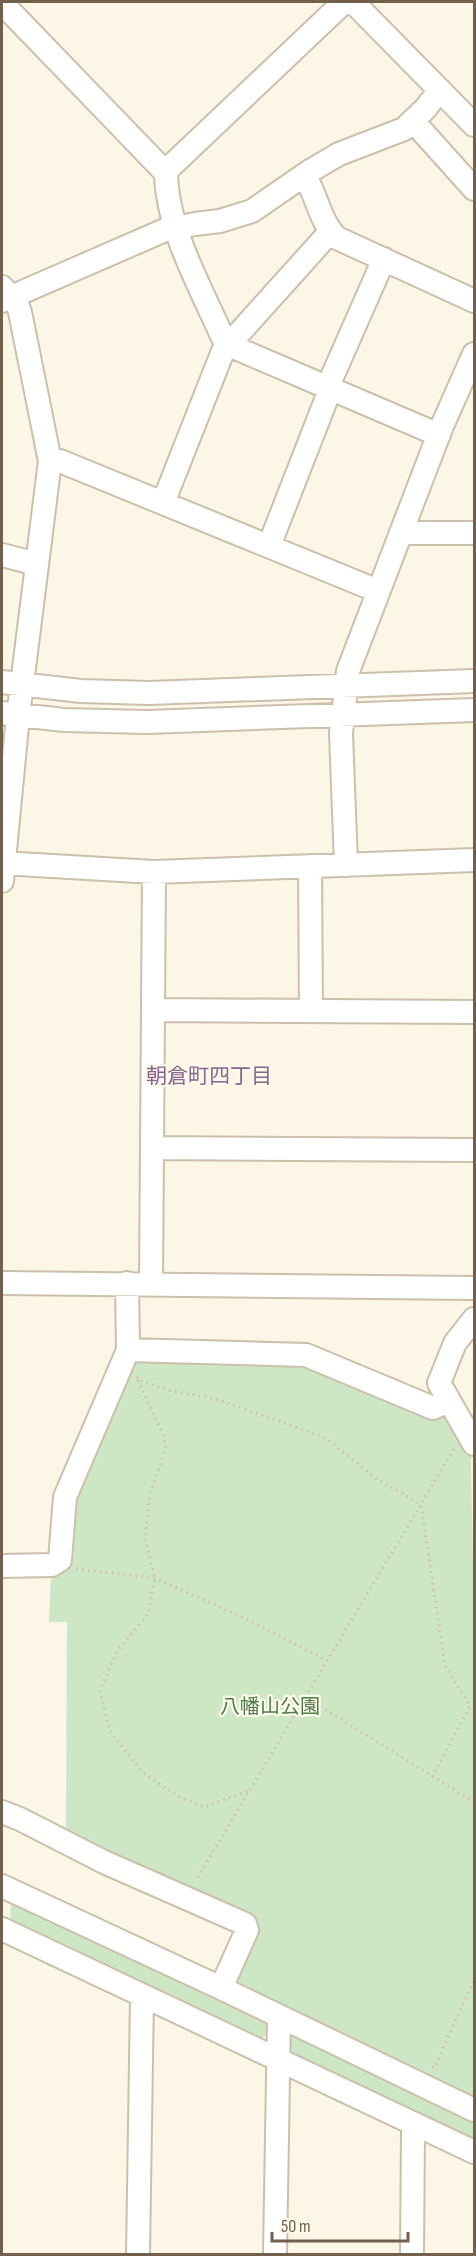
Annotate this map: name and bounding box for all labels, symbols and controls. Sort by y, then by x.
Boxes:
district label: 朝倉町四丁目 [146,1064,272,1089]
park label: 八幡山公園 [220,1695,320,1719]
scale bar [272,2205,408,2243]
text: 50 m [281,2216,311,2237]

